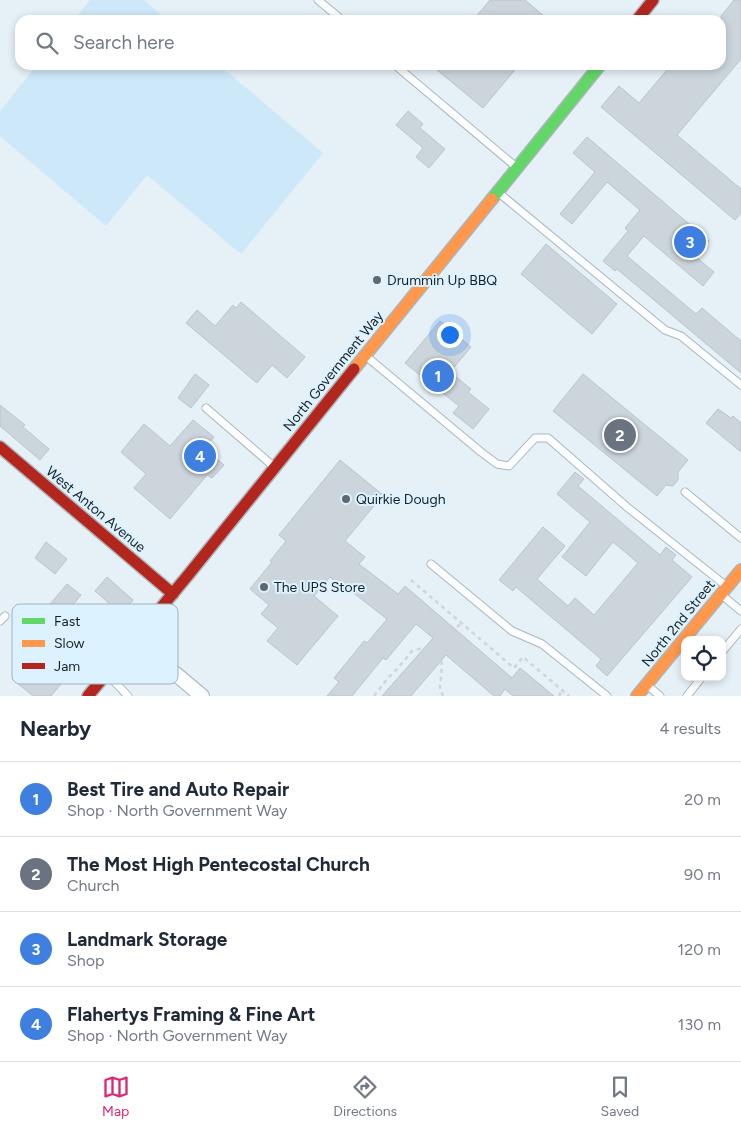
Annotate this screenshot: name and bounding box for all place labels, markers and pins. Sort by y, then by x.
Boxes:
pin: 3 [674,223,706,261]
place label: Drummin Up BBQ [387,272,497,289]
marker: Drummin Up BBQ [371,274,383,286]
pin: 1 [422,357,454,395]
pin: 2 [604,416,636,454]
pin: 4 [184,437,216,475]
place label: Quirkie Dough [356,491,446,508]
marker: Quirkie Dough [340,493,352,505]
place label: The UPS Store [274,579,365,596]
marker: The UPS Store [258,581,270,593]

